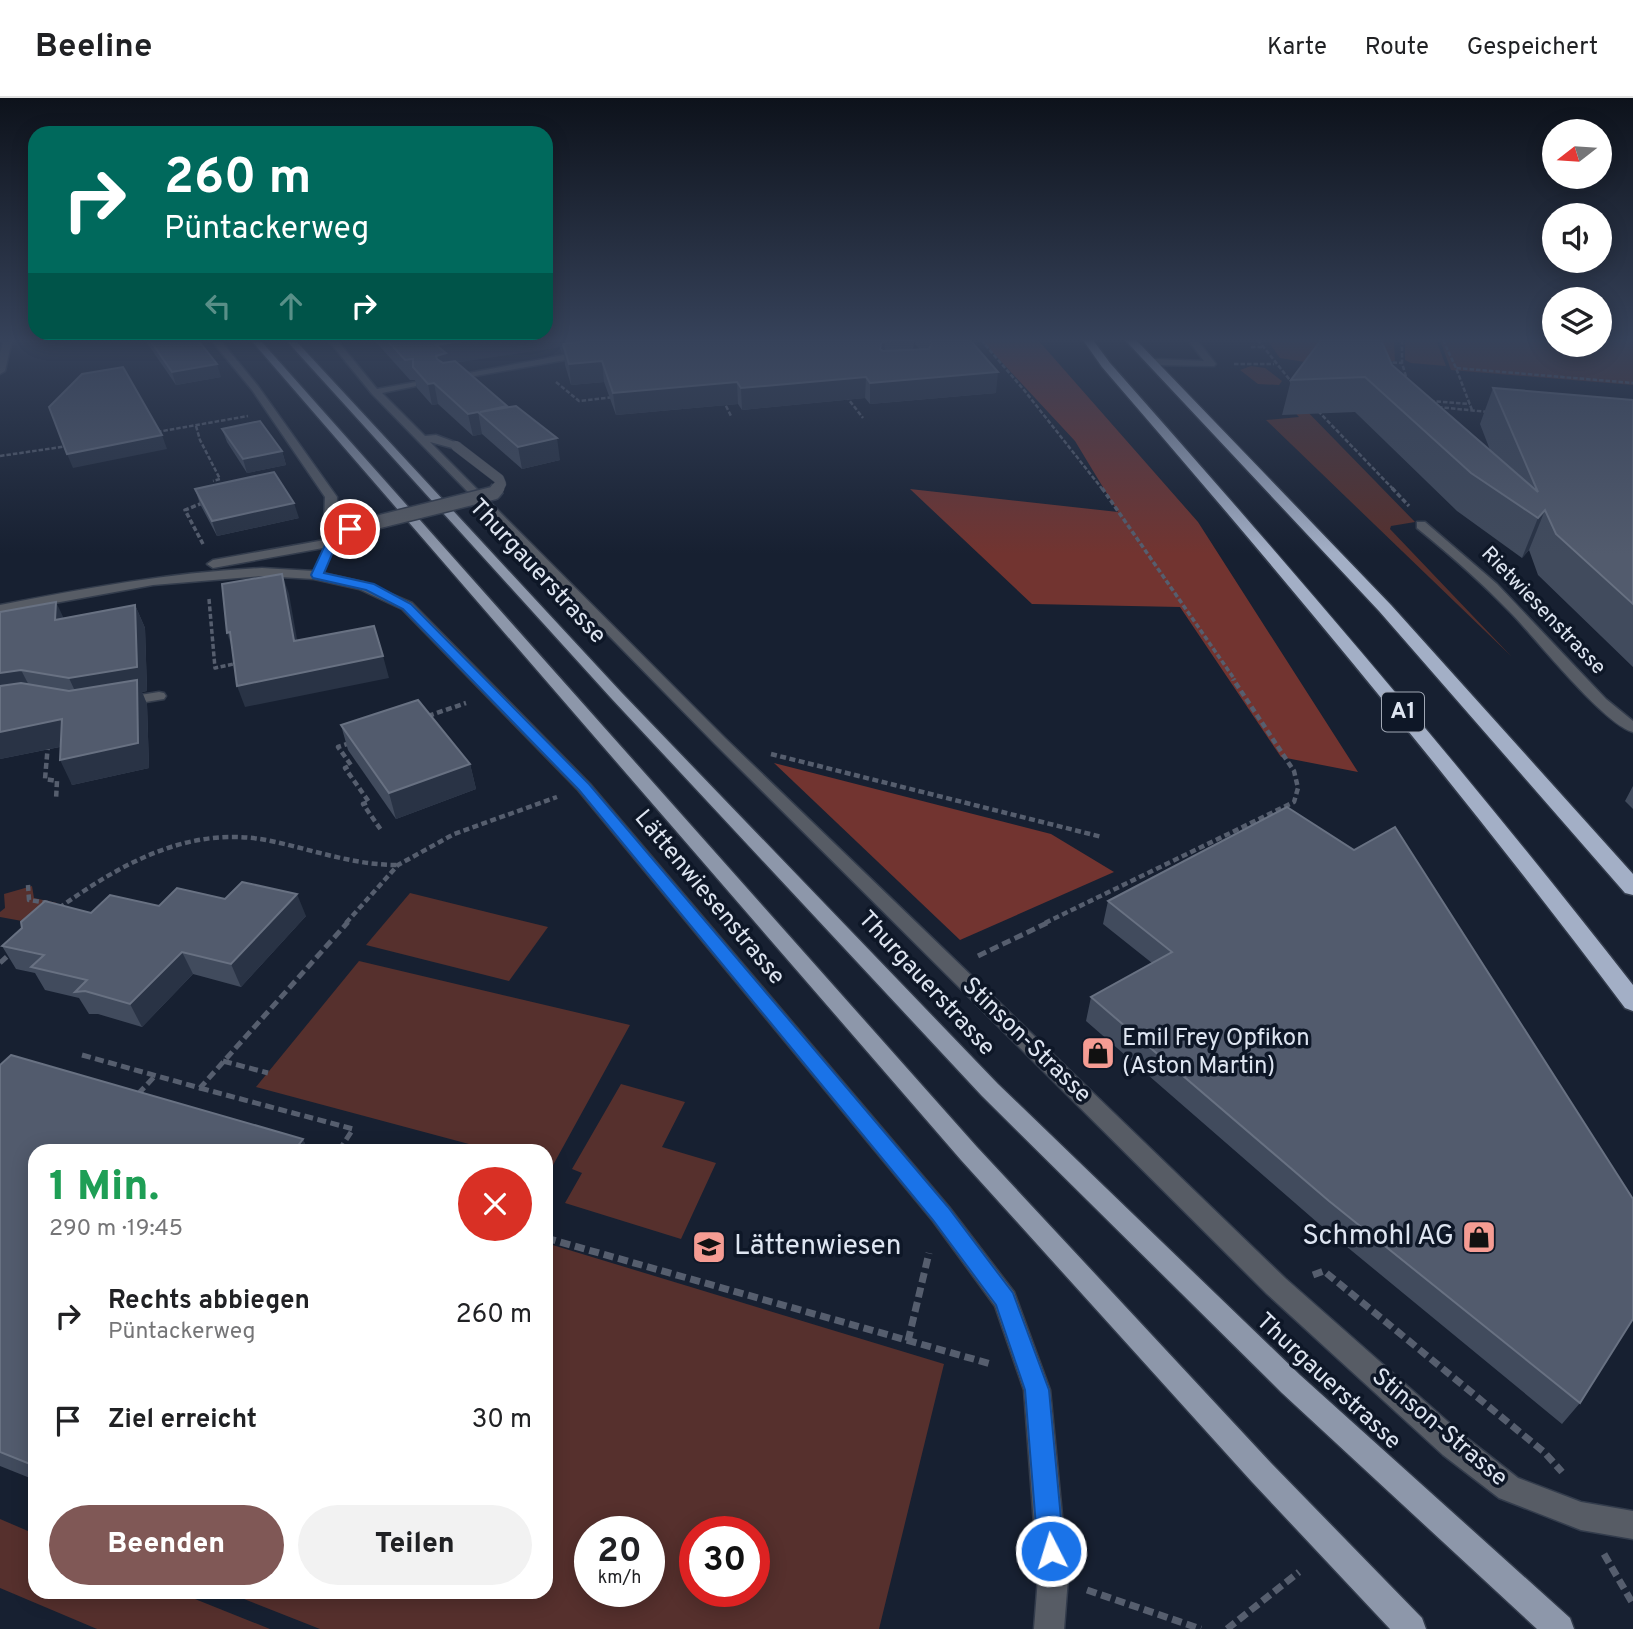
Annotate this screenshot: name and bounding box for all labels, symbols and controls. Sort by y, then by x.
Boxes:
text: Beeline [35,27,152,69]
text: Karte [1267,33,1327,63]
text: Route [1365,33,1429,63]
text: Gespeichert [1467,33,1598,63]
north arrow [1542,119,1612,189]
map controls [1542,119,1612,357]
text: 260 m [164,149,311,211]
icon: right [49,154,140,245]
button: sound [1542,203,1612,273]
text: Püntackerweg [164,210,369,250]
icon: left [199,287,237,325]
icon: ahead [272,287,310,325]
icon: right [345,287,383,325]
button: layers [1542,287,1612,357]
street label: Thurgauerstrasse [462,493,612,651]
pin [320,499,380,559]
icon: arrive [331,510,369,548]
street label: Rietwiesenstrasse [1475,541,1611,681]
road number: A1 [1382,692,1424,732]
street label: Lättenwiesenstrasse [627,804,791,992]
street label: Thurgauerstrasse [851,905,1001,1063]
street label: Stinson-Strasse [955,972,1097,1110]
place label: Emil Frey Opfikon (Aston Martin) [1122,1024,1310,1082]
shop icon: Emil Frey Opfikon (Aston Martin) [1079,1034,1117,1072]
text: 1 Min. [49,1162,159,1215]
button: close [458,1167,532,1241]
text: 290 m · 19:45 [49,1215,183,1244]
shop icon: Schmohl AG [1460,1218,1498,1256]
place label: Schmohl AG [1302,1219,1454,1255]
school or university icon: Lättenwiesen [690,1228,728,1266]
place label: Lättenwiesen [734,1229,902,1265]
text: Rechts abbiegen [108,1285,310,1318]
icon: right [49,1297,87,1335]
text: 260 m [456,1299,532,1332]
street label: Thurgauerstrasse [1249,1307,1407,1457]
text: Püntackerweg [108,1318,256,1347]
street label: Stinson-Strasse [1365,1362,1513,1494]
icon: arrive [49,1402,87,1440]
text: Ziel erreicht [108,1404,257,1437]
text: 30 m [472,1404,532,1437]
button: Beenden [49,1505,284,1585]
button: Teilen [298,1505,532,1585]
position arrow [1014,1514,1088,1588]
speed limit sign: 30 [679,1516,770,1607]
text: 20 [597,1530,642,1574]
text: km/h [598,1567,641,1590]

